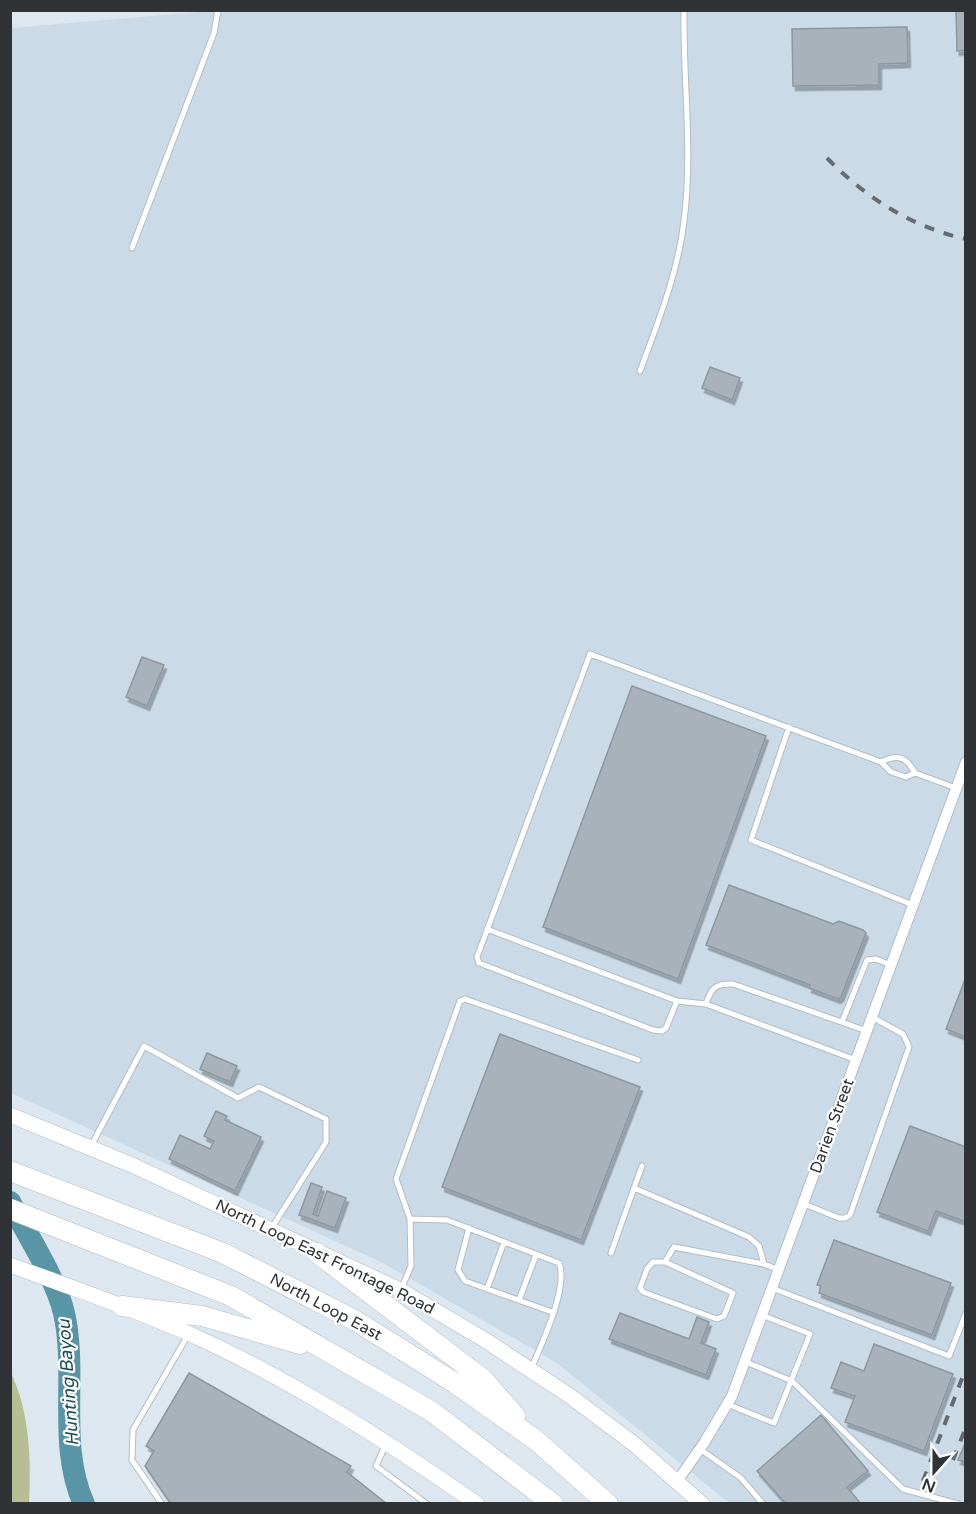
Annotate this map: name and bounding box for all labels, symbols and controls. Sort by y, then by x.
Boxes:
street label: Darien Street [806,1076,858,1176]
street label: North Loop East Frontage Road [212,1195,438,1319]
street label: North Loop East [267,1269,385,1345]
water label: Hunting Bayou [53,1318,83,1447]
north arrow [904,1442,964,1502]
text: N [919,1473,939,1497]

